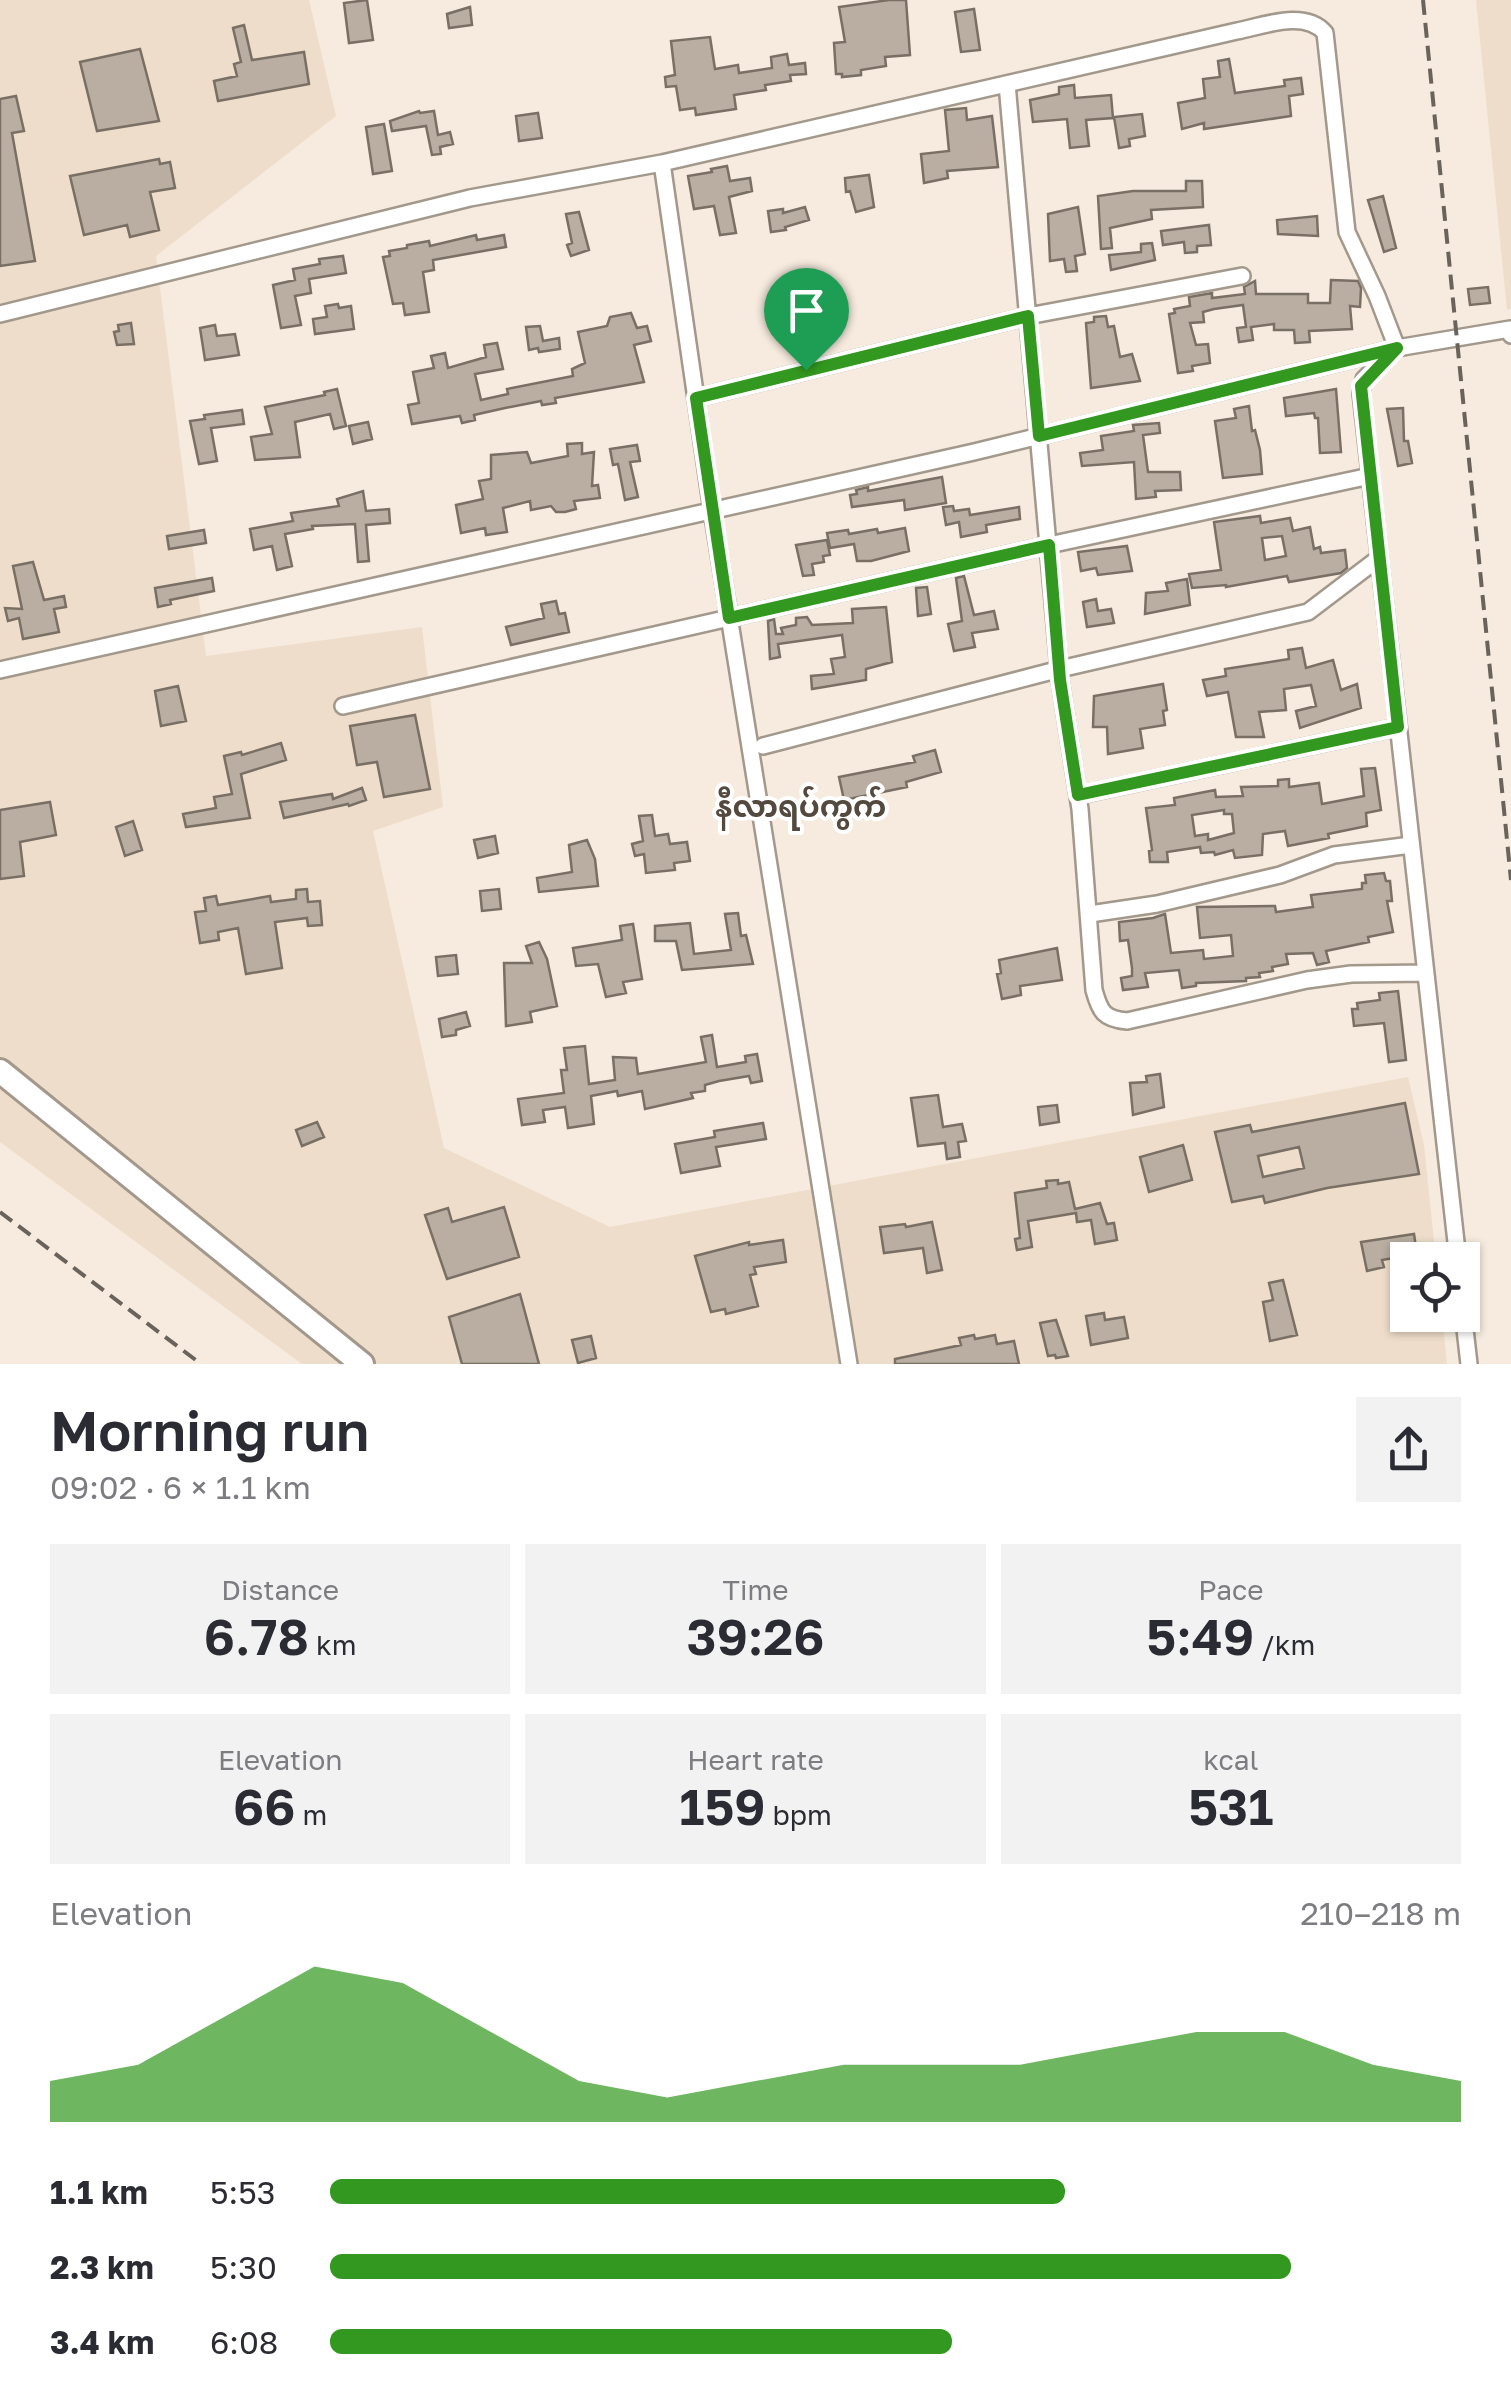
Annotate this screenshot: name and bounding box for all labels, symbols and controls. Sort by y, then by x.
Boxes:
pin [764,268,849,371]
icon: arrive [779,283,834,338]
district label: နီလာရပ်ကွက် [716,786,886,831]
map controls [1390,1242,1480,1332]
button: locate [1390,1242,1480,1332]
text: Morning run [50,1397,369,1463]
button: share [1356,1397,1461,1502]
text: 09:02 · 6 × 1.1 km [50,1468,311,1506]
text: Distance [221,1573,339,1606]
text: Time [723,1573,788,1606]
text: Pace [1198,1573,1264,1606]
text: 6.78 [204,1606,309,1666]
text: 39:26 [686,1606,825,1666]
text: 5:49 [1146,1606,1254,1666]
text: km [309,1628,357,1661]
text: /km [1254,1628,1315,1661]
text: Elevation [218,1743,342,1776]
text: Heart rate [687,1743,824,1776]
text: kcal [1203,1743,1258,1776]
text: 66 [233,1776,295,1836]
text: 159 [679,1776,766,1836]
text: 531 [1188,1776,1274,1836]
text: m [295,1798,327,1831]
text: bpm [766,1798,832,1831]
text: Elevation [50,1894,192,1932]
text: 210–218 m [1300,1894,1461,1932]
text: 1.1 km [50,2173,148,2211]
text: 5:53 [210,2173,275,2211]
text: 2.3 km [50,2248,154,2286]
text: 5:30 [210,2248,277,2286]
text: 3.4 km [50,2323,154,2361]
text: 6:08 [210,2323,278,2361]

